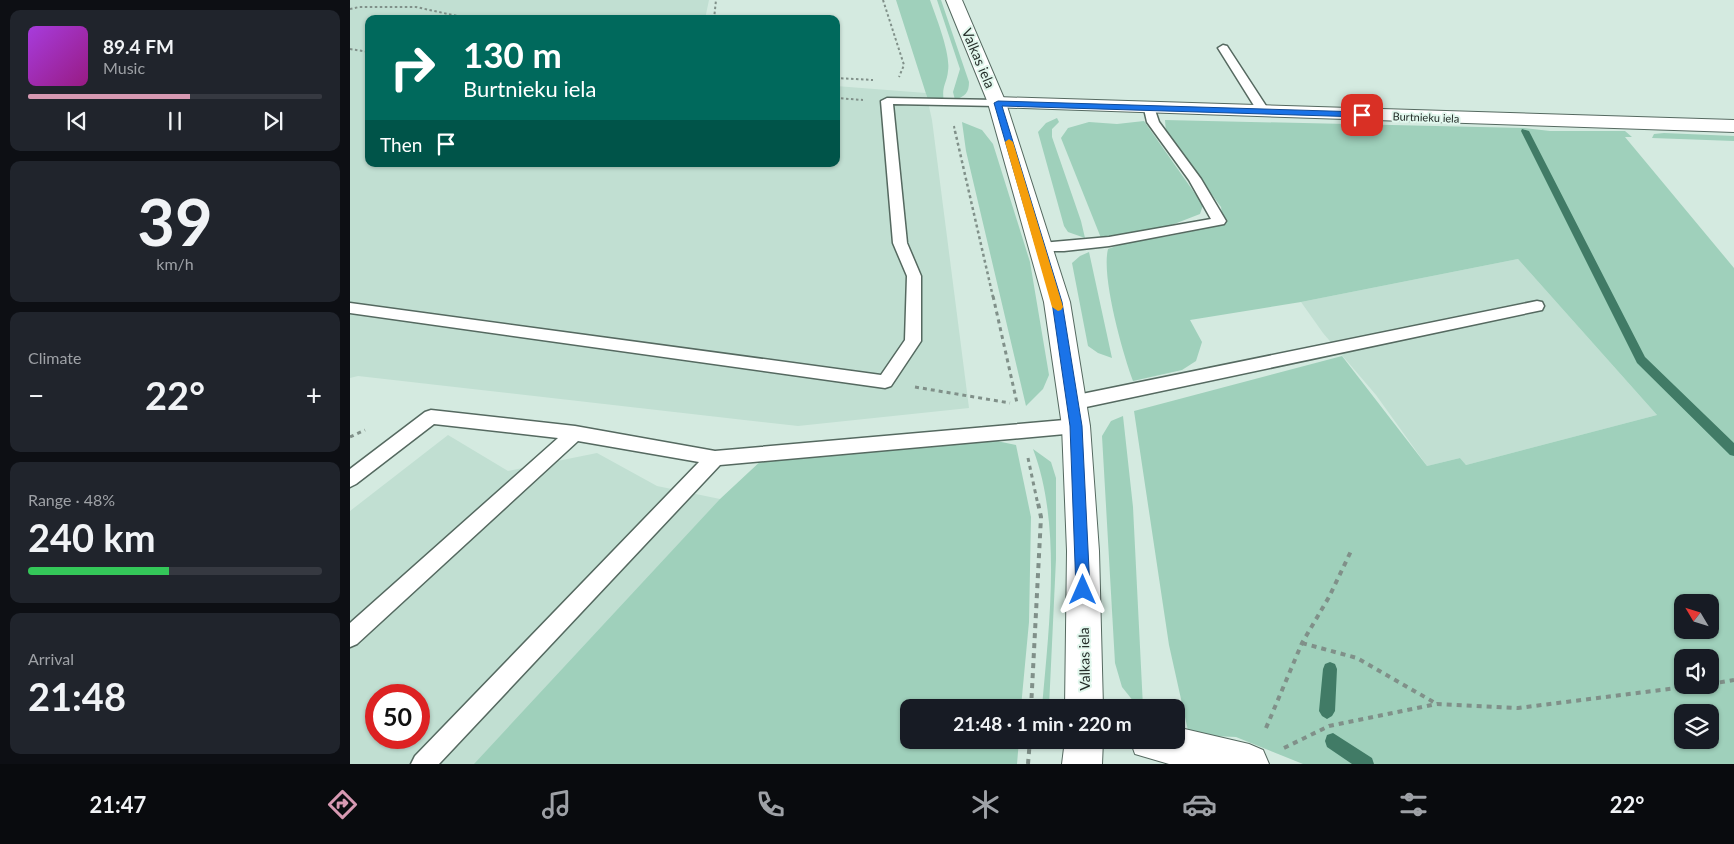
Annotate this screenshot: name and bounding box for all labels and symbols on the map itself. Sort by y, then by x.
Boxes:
street label: Valkas iela [959,25,999,91]
pin [1341,94,1383,136]
street label: Burtnieku iela [1392,109,1460,125]
position arrow [1056,563,1108,615]
north arrow [1674,594,1719,639]
street label: Valkas iela [1075,627,1093,691]
speed limit sign: 50 [365,684,430,749]

